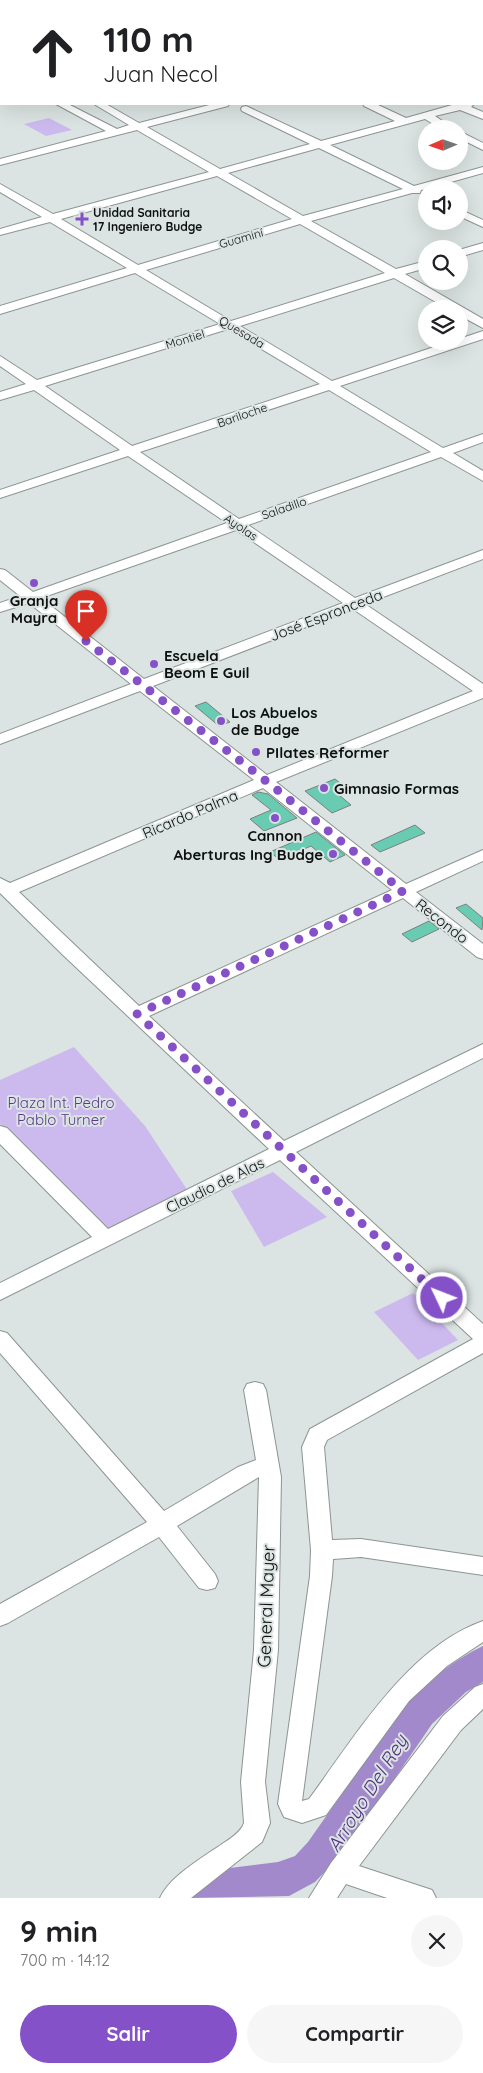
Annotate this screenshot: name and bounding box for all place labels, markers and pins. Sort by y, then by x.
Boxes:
place label: Unidad Sanitaria 17 Ingeniero Budge [93,205,202,234]
marker: Unidad Sanitaria 17 Ingeniero Budge [75,212,89,226]
marker: Granja Mayra [28,577,40,589]
pin [65,590,107,641]
place label: Granja Mayra [10,591,58,627]
place label: Escuela Beom E Guil [164,646,250,682]
marker: Escuela Beom E Guil [148,658,160,670]
place label: Los Abuelos de Budge [231,703,317,739]
marker: Los Abuelos de Budge [215,715,227,727]
place label: PIlates Reformer [266,743,390,762]
marker: PIlates Reformer [250,746,262,758]
place label: Gimnasio Formas [334,779,459,798]
marker: Gimnasio Formas [318,782,330,794]
marker: Cannon [269,812,281,824]
place label: Cannon [247,826,303,845]
place label: Aberturas Ing Budge [174,845,323,864]
marker: Aberturas Ing Budge [327,848,339,860]

